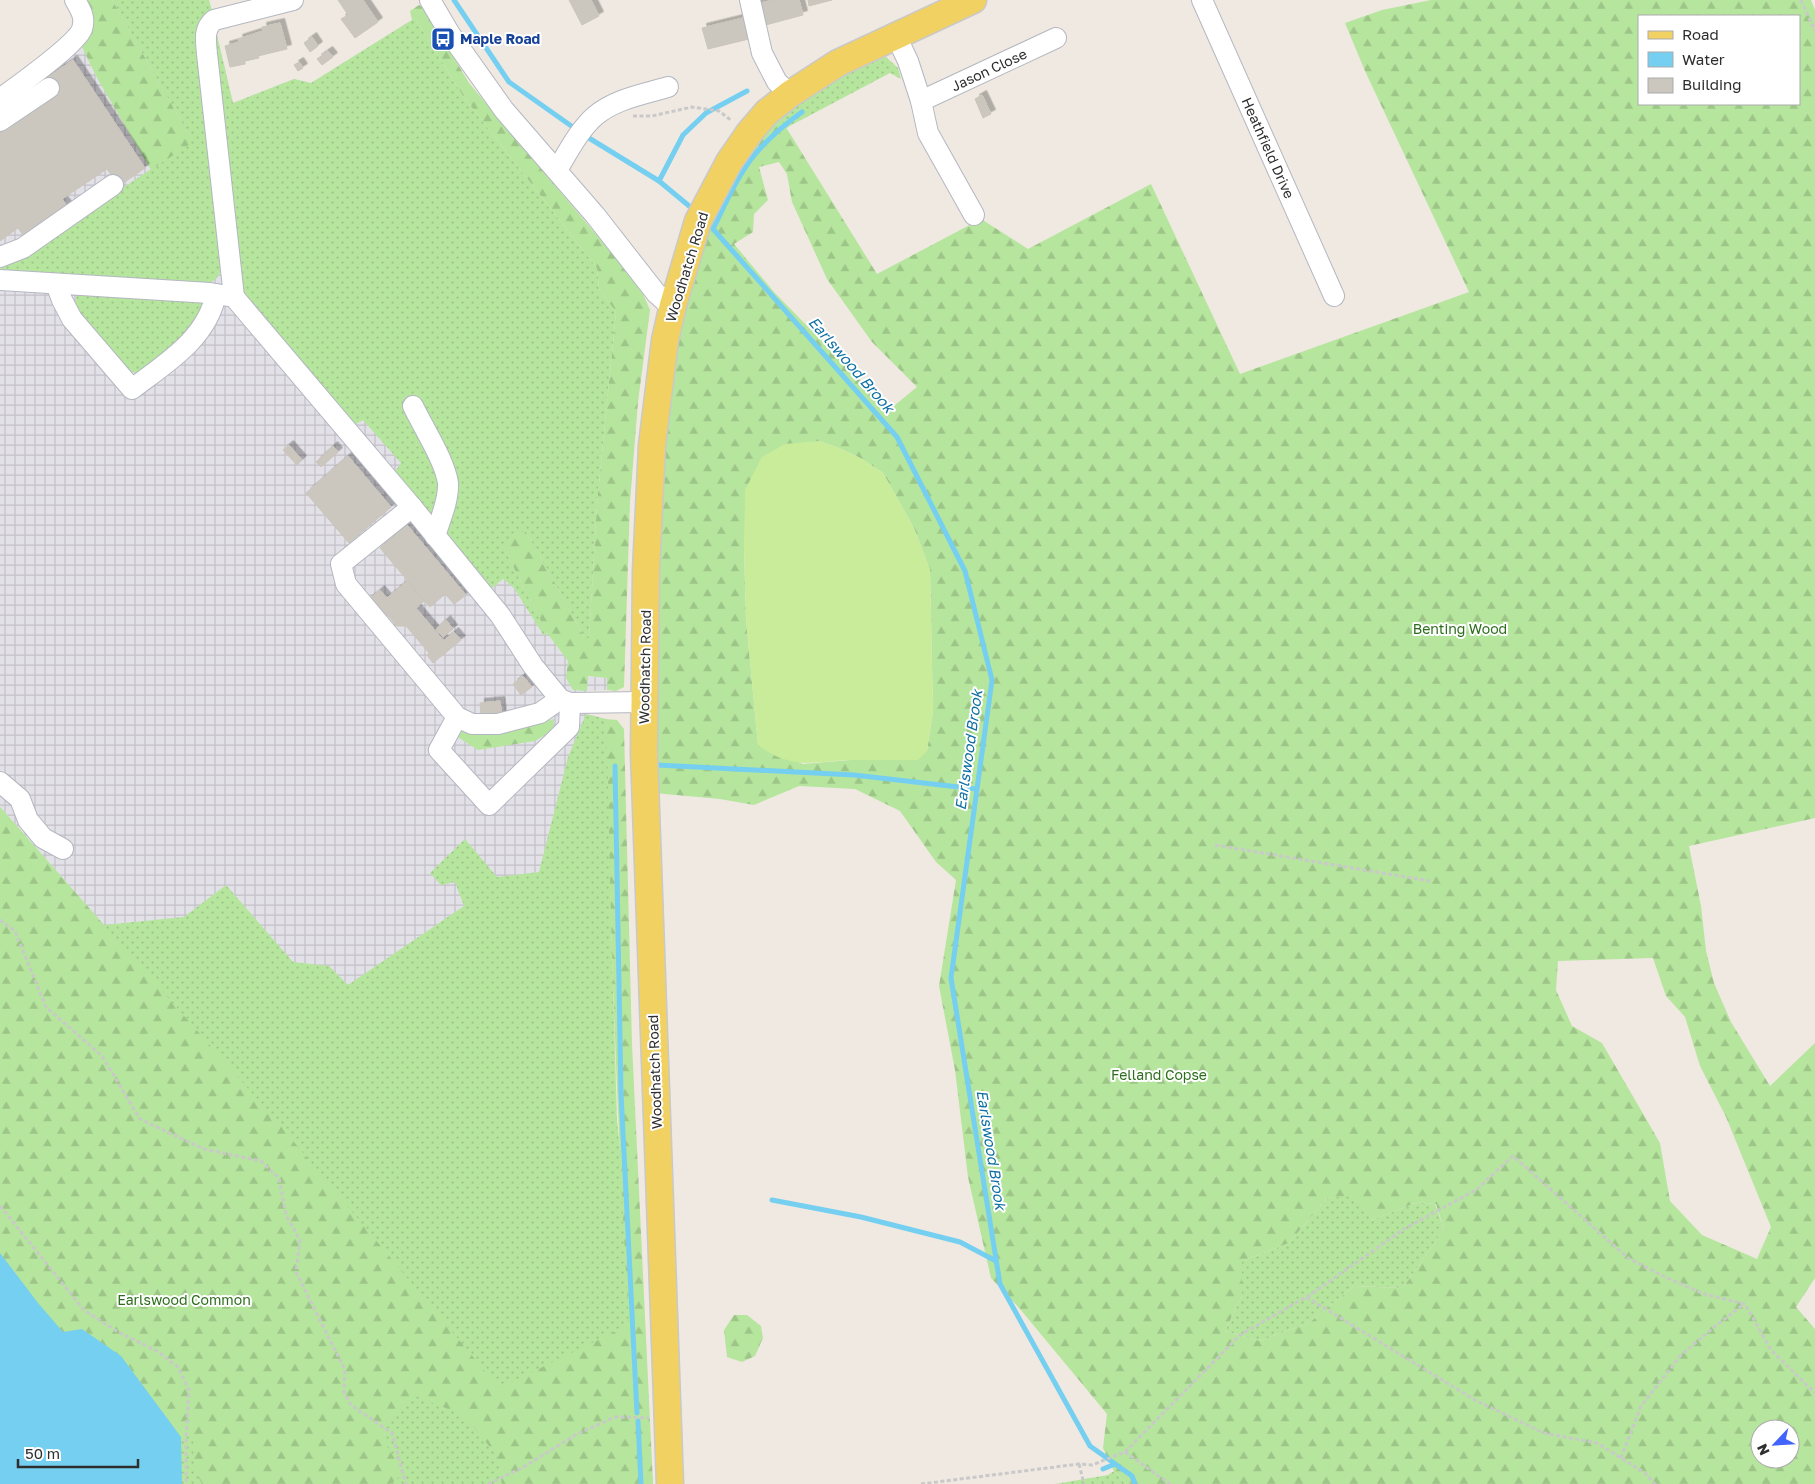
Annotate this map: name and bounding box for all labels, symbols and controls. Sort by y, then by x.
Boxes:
legend [1638,15,1800,105]
text: Road [1682,25,1719,43]
bus stop icon: Maple Road [430,26,456,52]
place label: Maple Road [460,30,540,47]
street label: Jason Close [948,45,1029,94]
text: Water [1682,50,1725,68]
text: Building [1682,75,1742,93]
street label: Heathfield Drive [1239,95,1298,201]
street label: Woodhatch Road [662,210,711,324]
water label: Earlswood Brook [805,313,899,417]
street label: Woodhatch Road [635,610,654,724]
park label: Benting Wood [1413,620,1507,637]
water label: Earlswood Brook [951,687,986,811]
street label: Woodhatch Road [644,1015,665,1129]
park label: Felland Copse [1111,1066,1207,1083]
water label: Earlswood Brook [974,1089,1011,1213]
park label: Earlswood Common [117,1291,251,1308]
north arrow [1750,1419,1800,1469]
scale bar [18,1436,138,1468]
text: N [1753,1441,1773,1458]
text: 50 m [25,1444,60,1462]

